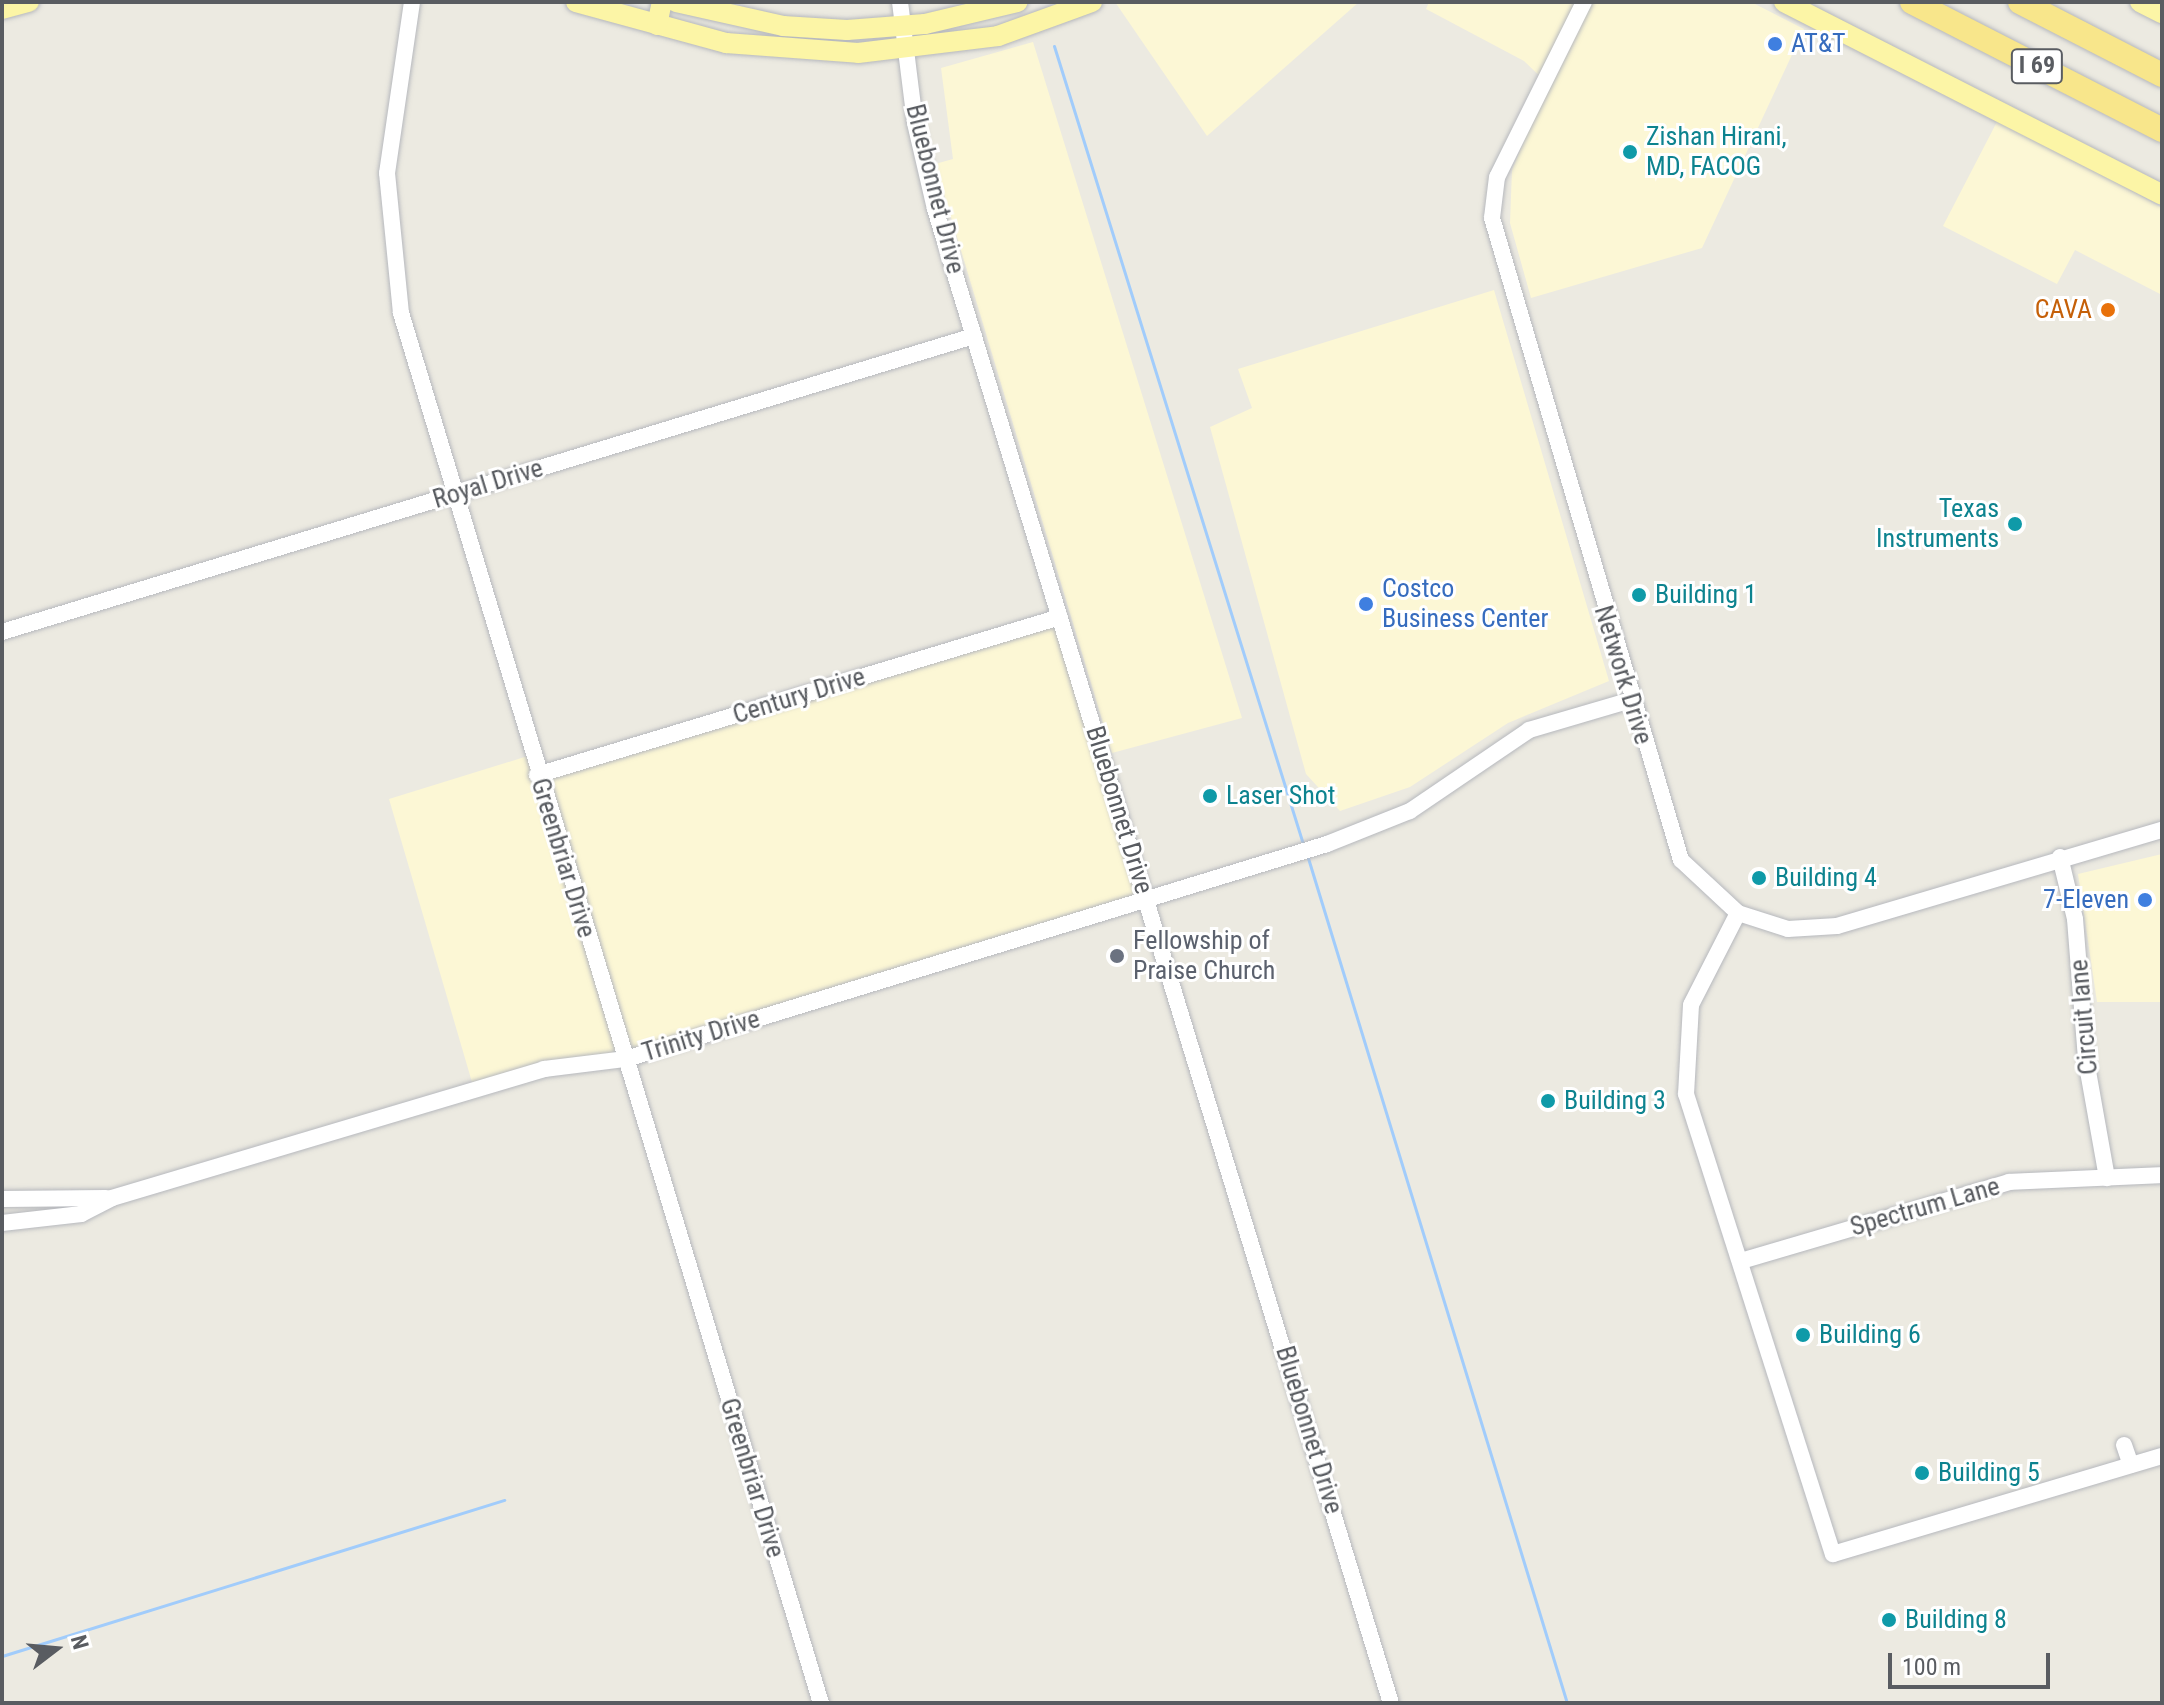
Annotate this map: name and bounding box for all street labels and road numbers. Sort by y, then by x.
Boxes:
road number: I 69 [2009,46,2065,86]
street label: Bluebonnet Drive [899,101,971,277]
street label: Royal Drive [429,452,547,516]
street label: Network Drive [1587,602,1659,748]
street label: Century Drive [729,661,869,731]
street label: Bluebonnet Drive [1079,722,1159,898]
street label: Greenbriar Drive [524,775,602,941]
street label: Circuit lane [2063,958,2105,1076]
street label: Trinity Drive [638,1003,764,1069]
street label: Spectrum Lane [1847,1171,2003,1243]
street label: Bluebonnet Drive [1269,1342,1349,1518]
street label: Greenbriar Drive [713,1395,791,1561]

